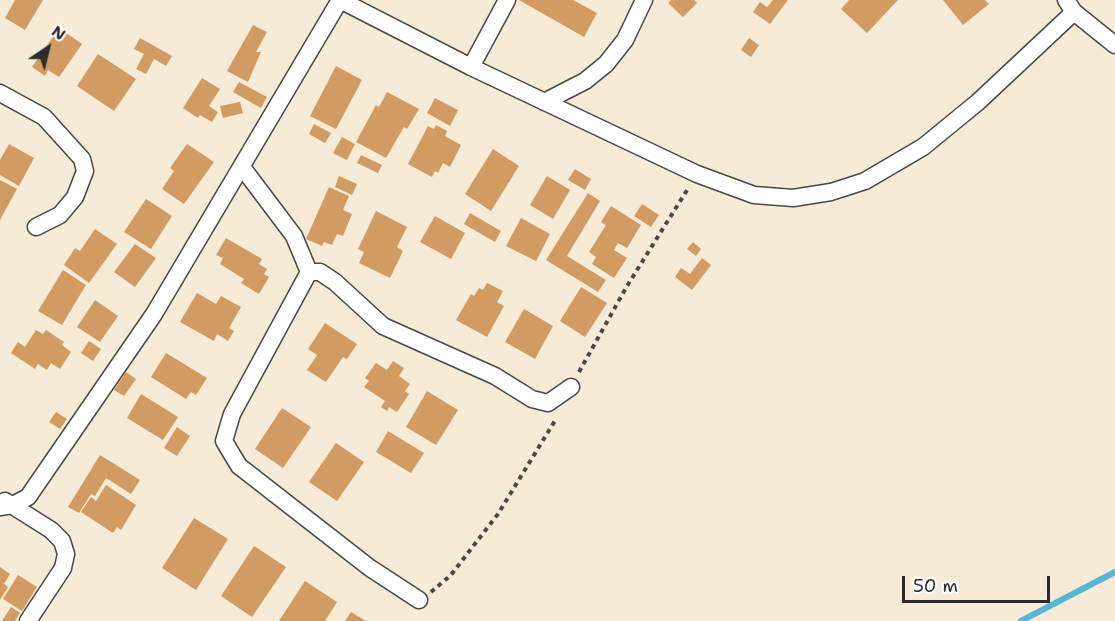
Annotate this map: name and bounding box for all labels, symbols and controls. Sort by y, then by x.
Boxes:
north arrow [18,18,78,78]
text: N [47,21,70,45]
scale bar [905,564,1054,602]
text: 50 m [913,574,958,598]

